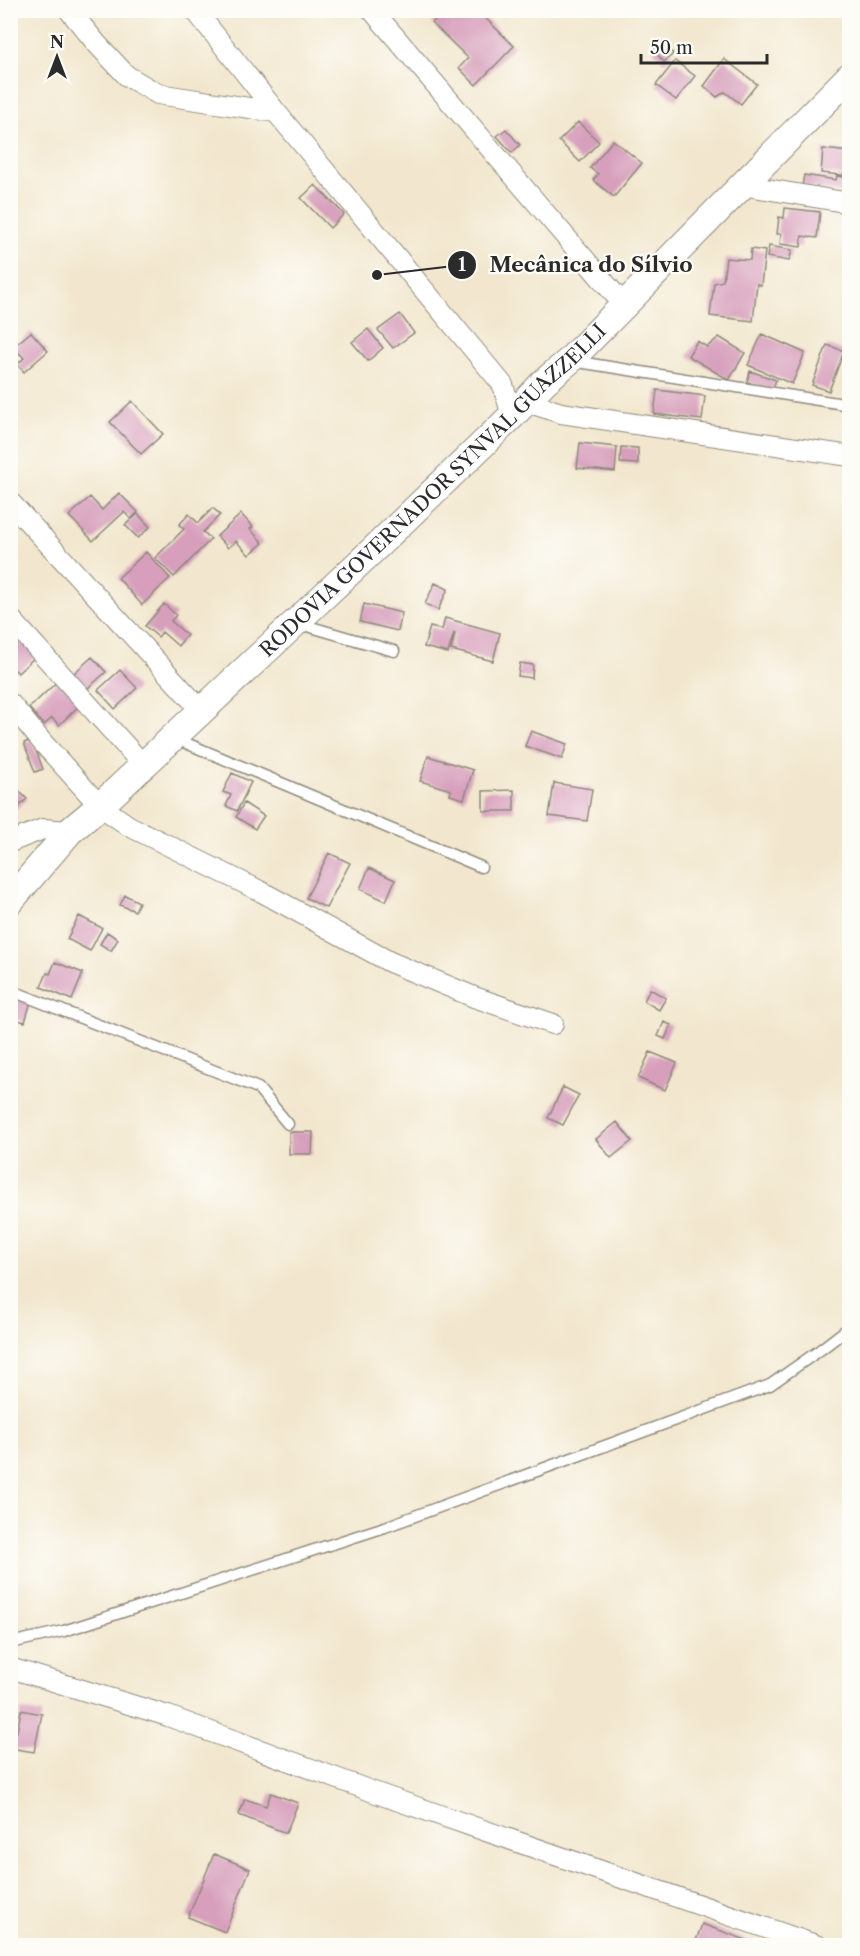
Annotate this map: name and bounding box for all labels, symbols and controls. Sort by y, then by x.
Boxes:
north arrow [27,27,87,87]
scale bar [641,27,767,65]
text: N [50,32,64,52]
text: 50 m [650,37,693,59]
callout: Mecânica do Sílvio [447,245,704,284]
text: Mecânica do Sílvio [489,252,693,277]
text: 1 [458,254,466,276]
street label: RODOVIA GOVERNADOR SYNVAL GUAZZELLI [255,319,611,662]

